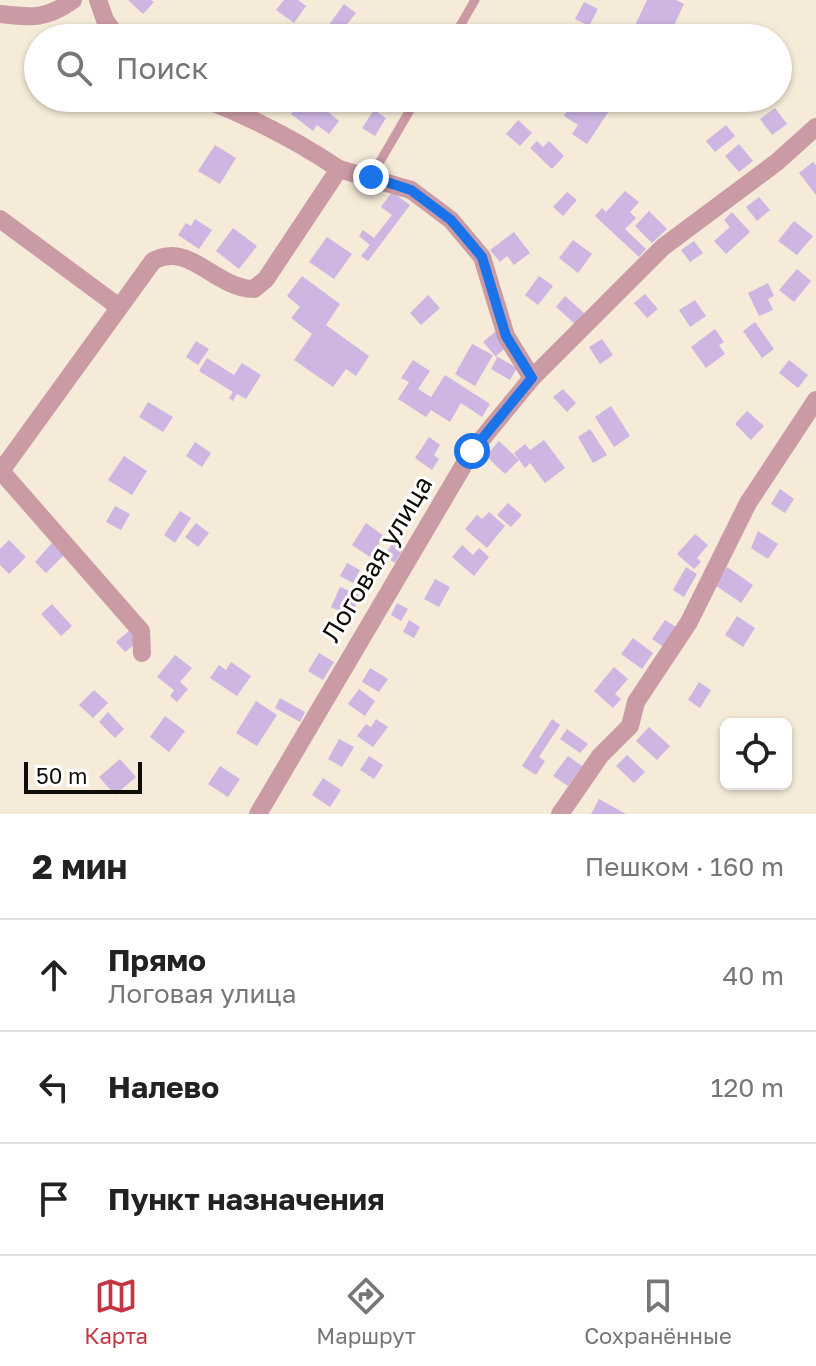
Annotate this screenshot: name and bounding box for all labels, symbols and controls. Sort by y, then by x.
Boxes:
search box [24,24,792,112]
icon: search [52,46,96,90]
text: Поиск [116,50,208,86]
route end [353,159,389,195]
route start [454,433,490,469]
street label: Логовая улица [315,470,438,647]
map controls [720,718,792,790]
button: locate [720,718,792,790]
scale bar [24,758,142,794]
text: 50 m [36,762,87,789]
text: 2 мин [32,846,127,886]
text: Пешком · 160 m [585,851,784,882]
text: Прямо [108,942,206,978]
icon: ahead [32,953,76,997]
text: 40 m [723,960,784,991]
text: Логовая улица [108,978,296,1009]
icon: left [32,1065,76,1109]
text: Налево [108,1069,219,1105]
text: 120 m [711,1072,784,1103]
icon: arrive [32,1177,76,1221]
text: Пункт назначения [108,1181,385,1217]
tab: Карта [84,1274,148,1349]
tab: Маршрут [316,1274,416,1349]
tab: Сохранённые [584,1274,732,1349]

